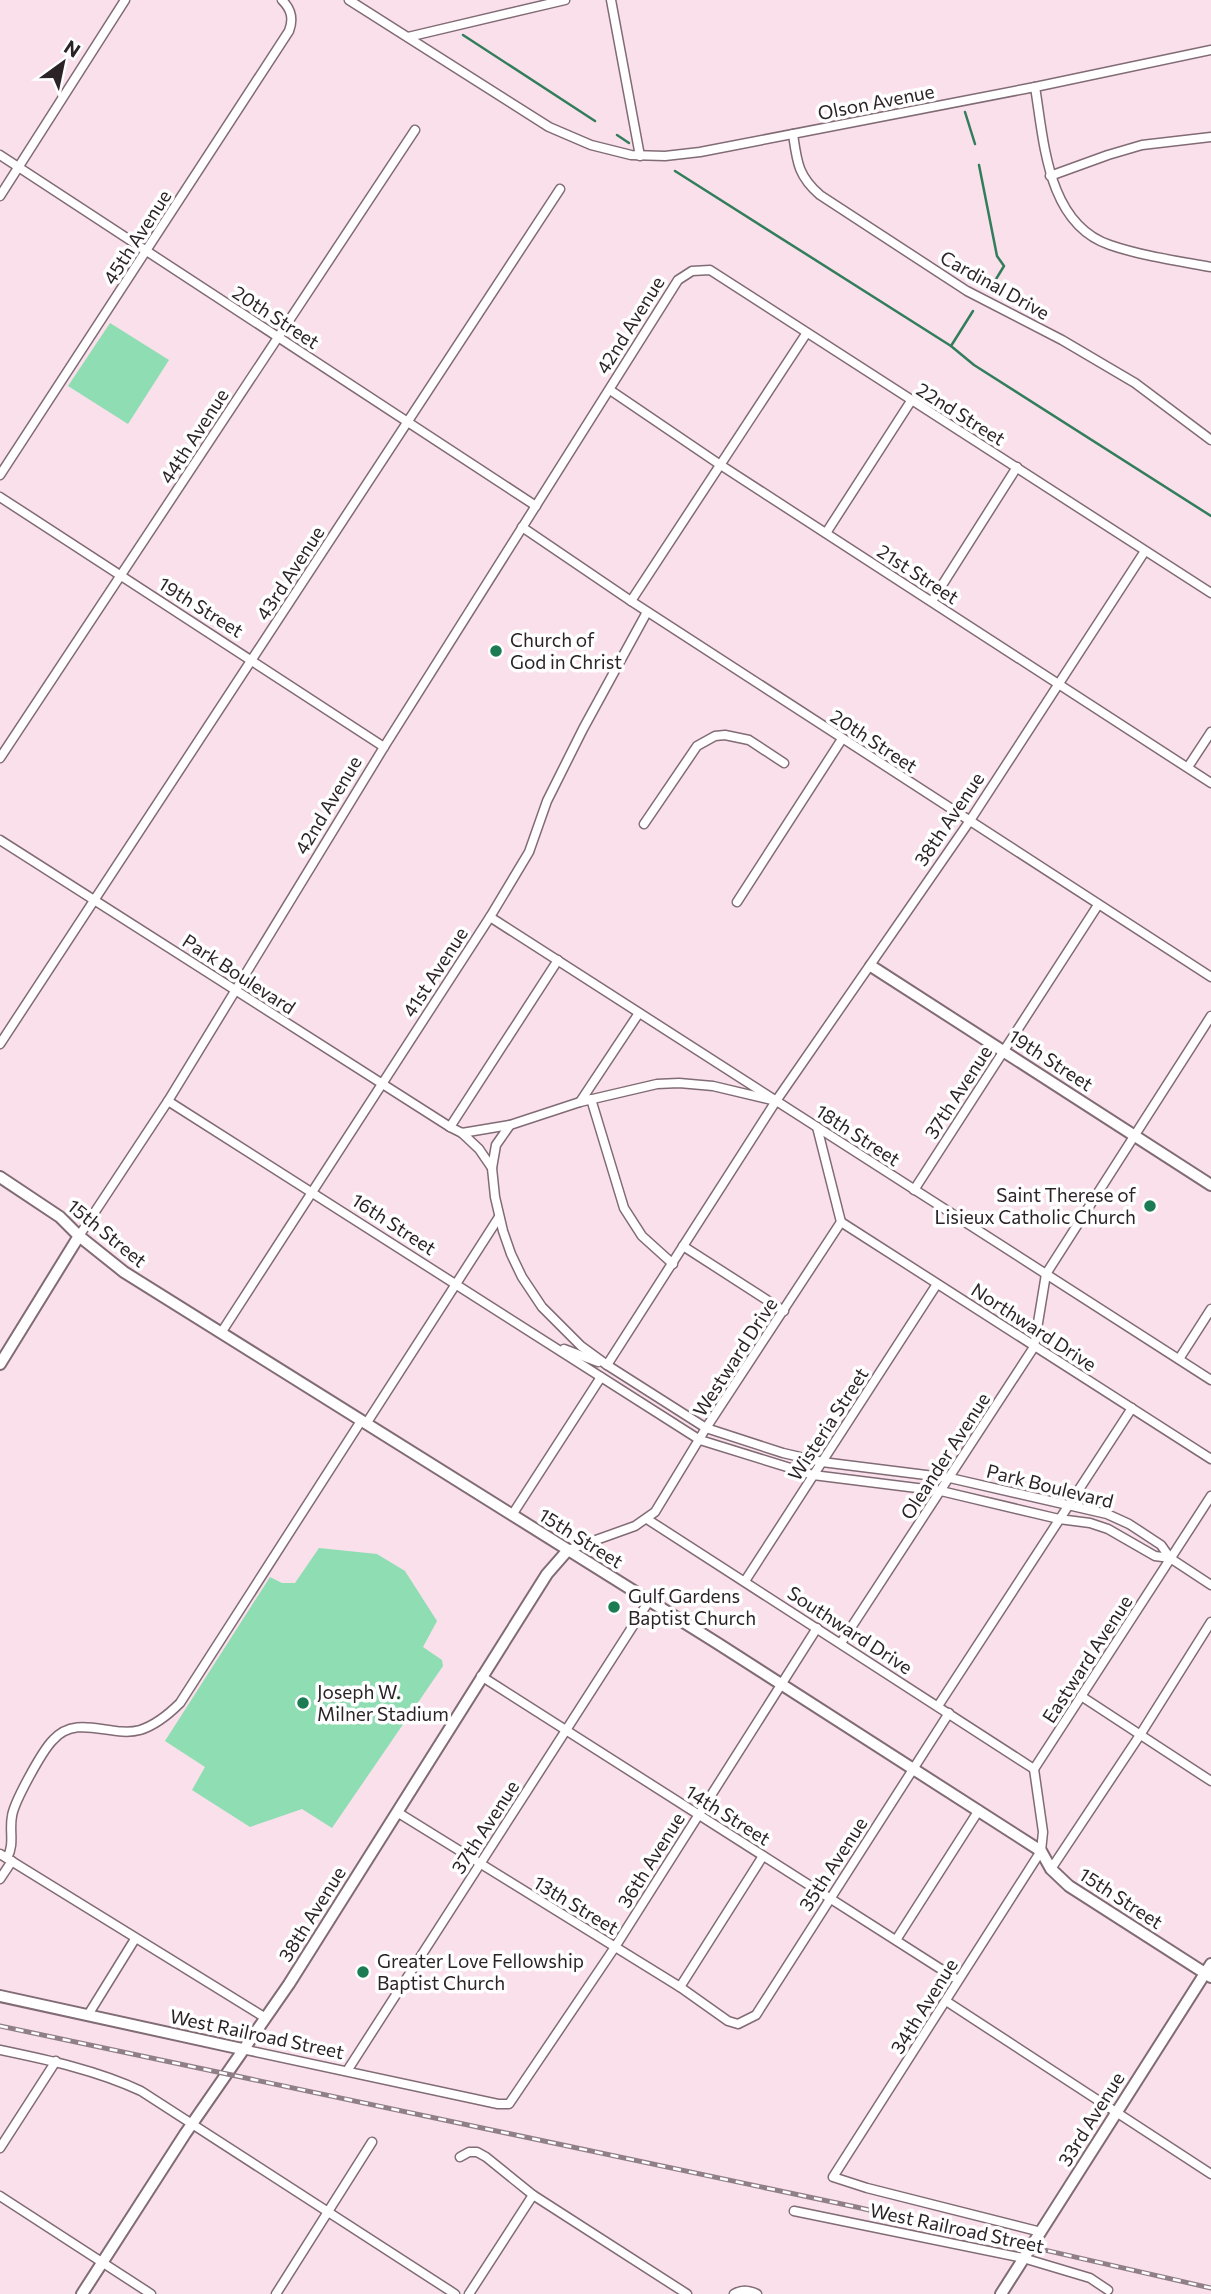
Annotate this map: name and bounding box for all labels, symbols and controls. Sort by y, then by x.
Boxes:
north arrow [28,28,98,98]
text: N [60,35,85,62]
street label: Olson Avenue [816,79,936,124]
street label: 45th Avenue [98,185,176,288]
street label: Cardinal Drive [937,245,1054,324]
street label: 42nd Avenue [591,272,669,378]
street label: 20th Street [229,280,324,353]
street label: 22nd Street [913,377,1010,450]
street label: 44th Avenue [154,384,233,487]
street label: 43rd Avenue [251,521,328,624]
street label: 21st Street [873,539,963,608]
street label: 19th Street [155,571,248,642]
place label: Church of God in Christ [510,628,622,673]
marker: Church of God in Christ [488,643,504,659]
street label: 20th Street [827,704,922,777]
street label: 42nd Avenue [289,751,366,858]
street label: 38th Avenue [909,768,988,870]
street label: 41st Avenue [397,923,472,1021]
street label: Park Boulevard [179,929,300,1019]
street label: 19th Street [1005,1024,1098,1095]
street label: 37th Avenue [919,1041,996,1143]
street label: 18th Street [812,1099,905,1170]
place label: Saint Therese of Lisieux Catholic Church [935,1183,1136,1228]
street label: 16th Street [348,1188,441,1259]
street label: 15th Street [63,1194,152,1272]
marker: Saint Therese of Lisieux Catholic Church [1142,1198,1158,1214]
street label: Northward Drive [967,1278,1101,1376]
street label: Westward Drive [688,1293,782,1421]
street label: Wisteria Street [782,1363,873,1485]
street label: Oleander Avenue [895,1388,994,1524]
street label: Park Boulevard [984,1459,1116,1512]
street label: 15th Street [535,1503,628,1573]
street label: Southward Drive [783,1581,917,1679]
place label: Gulf Gardens Baptist Church [628,1584,756,1629]
street label: Eastward Avenue [1037,1591,1136,1727]
marker: Gulf Gardens Baptist Church [606,1599,622,1615]
place label: Joseph W. Milner Stadium [317,1680,449,1725]
marker: Joseph W. Milner Stadium [295,1695,311,1711]
street label: 37th Avenue [446,1776,523,1878]
street label: 14th Street [682,1780,775,1850]
street label: 36th Avenue [612,1808,689,1912]
street label: 35th Avenue [794,1812,871,1915]
street label: 38th Avenue [273,1862,350,1966]
street label: 15th Street [1075,1862,1168,1933]
street label: 13th Street [530,1870,623,1939]
place label: Greater Love Fellowship Baptist Church [377,1949,584,1994]
street label: 34th Avenue [885,1954,962,2058]
marker: Greater Love Fellowship Baptist Church [355,1964,371,1980]
street label: West Railroad Street [168,2004,346,2063]
street label: 33rd Avenue [1053,2067,1129,2170]
street label: West Railroad Street [868,2198,1046,2257]

